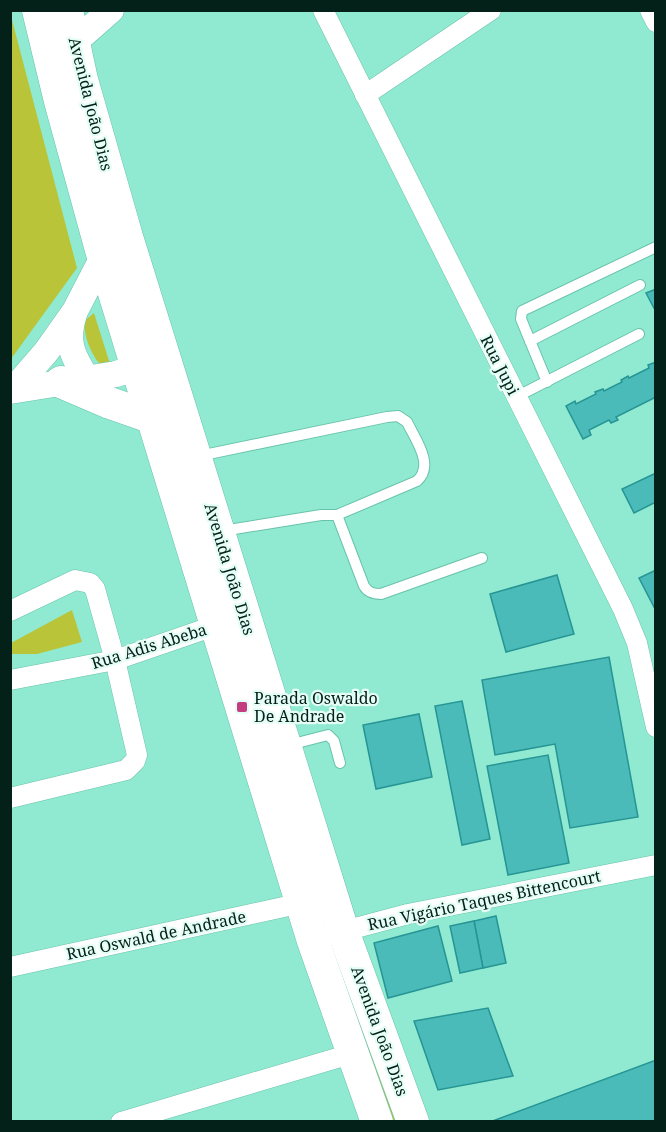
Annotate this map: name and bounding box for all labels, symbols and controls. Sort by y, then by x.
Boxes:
street label: Avenida João Dias [64,35,118,173]
street label: Rua Jupi [476,331,524,399]
street label: Avenida João Dias [199,500,261,638]
street label: Rua Adis Abeba [89,618,209,674]
place label: Parada Oswaldo De Andrade [254,687,378,727]
marker: Parada Oswaldo De Andrade [235,700,249,714]
street label: Rua Vigário Taques Bittencourt [365,864,603,935]
street label: Rua Oswald de Andrade [64,905,248,965]
street label: Avenida João Dias [346,963,414,1099]

